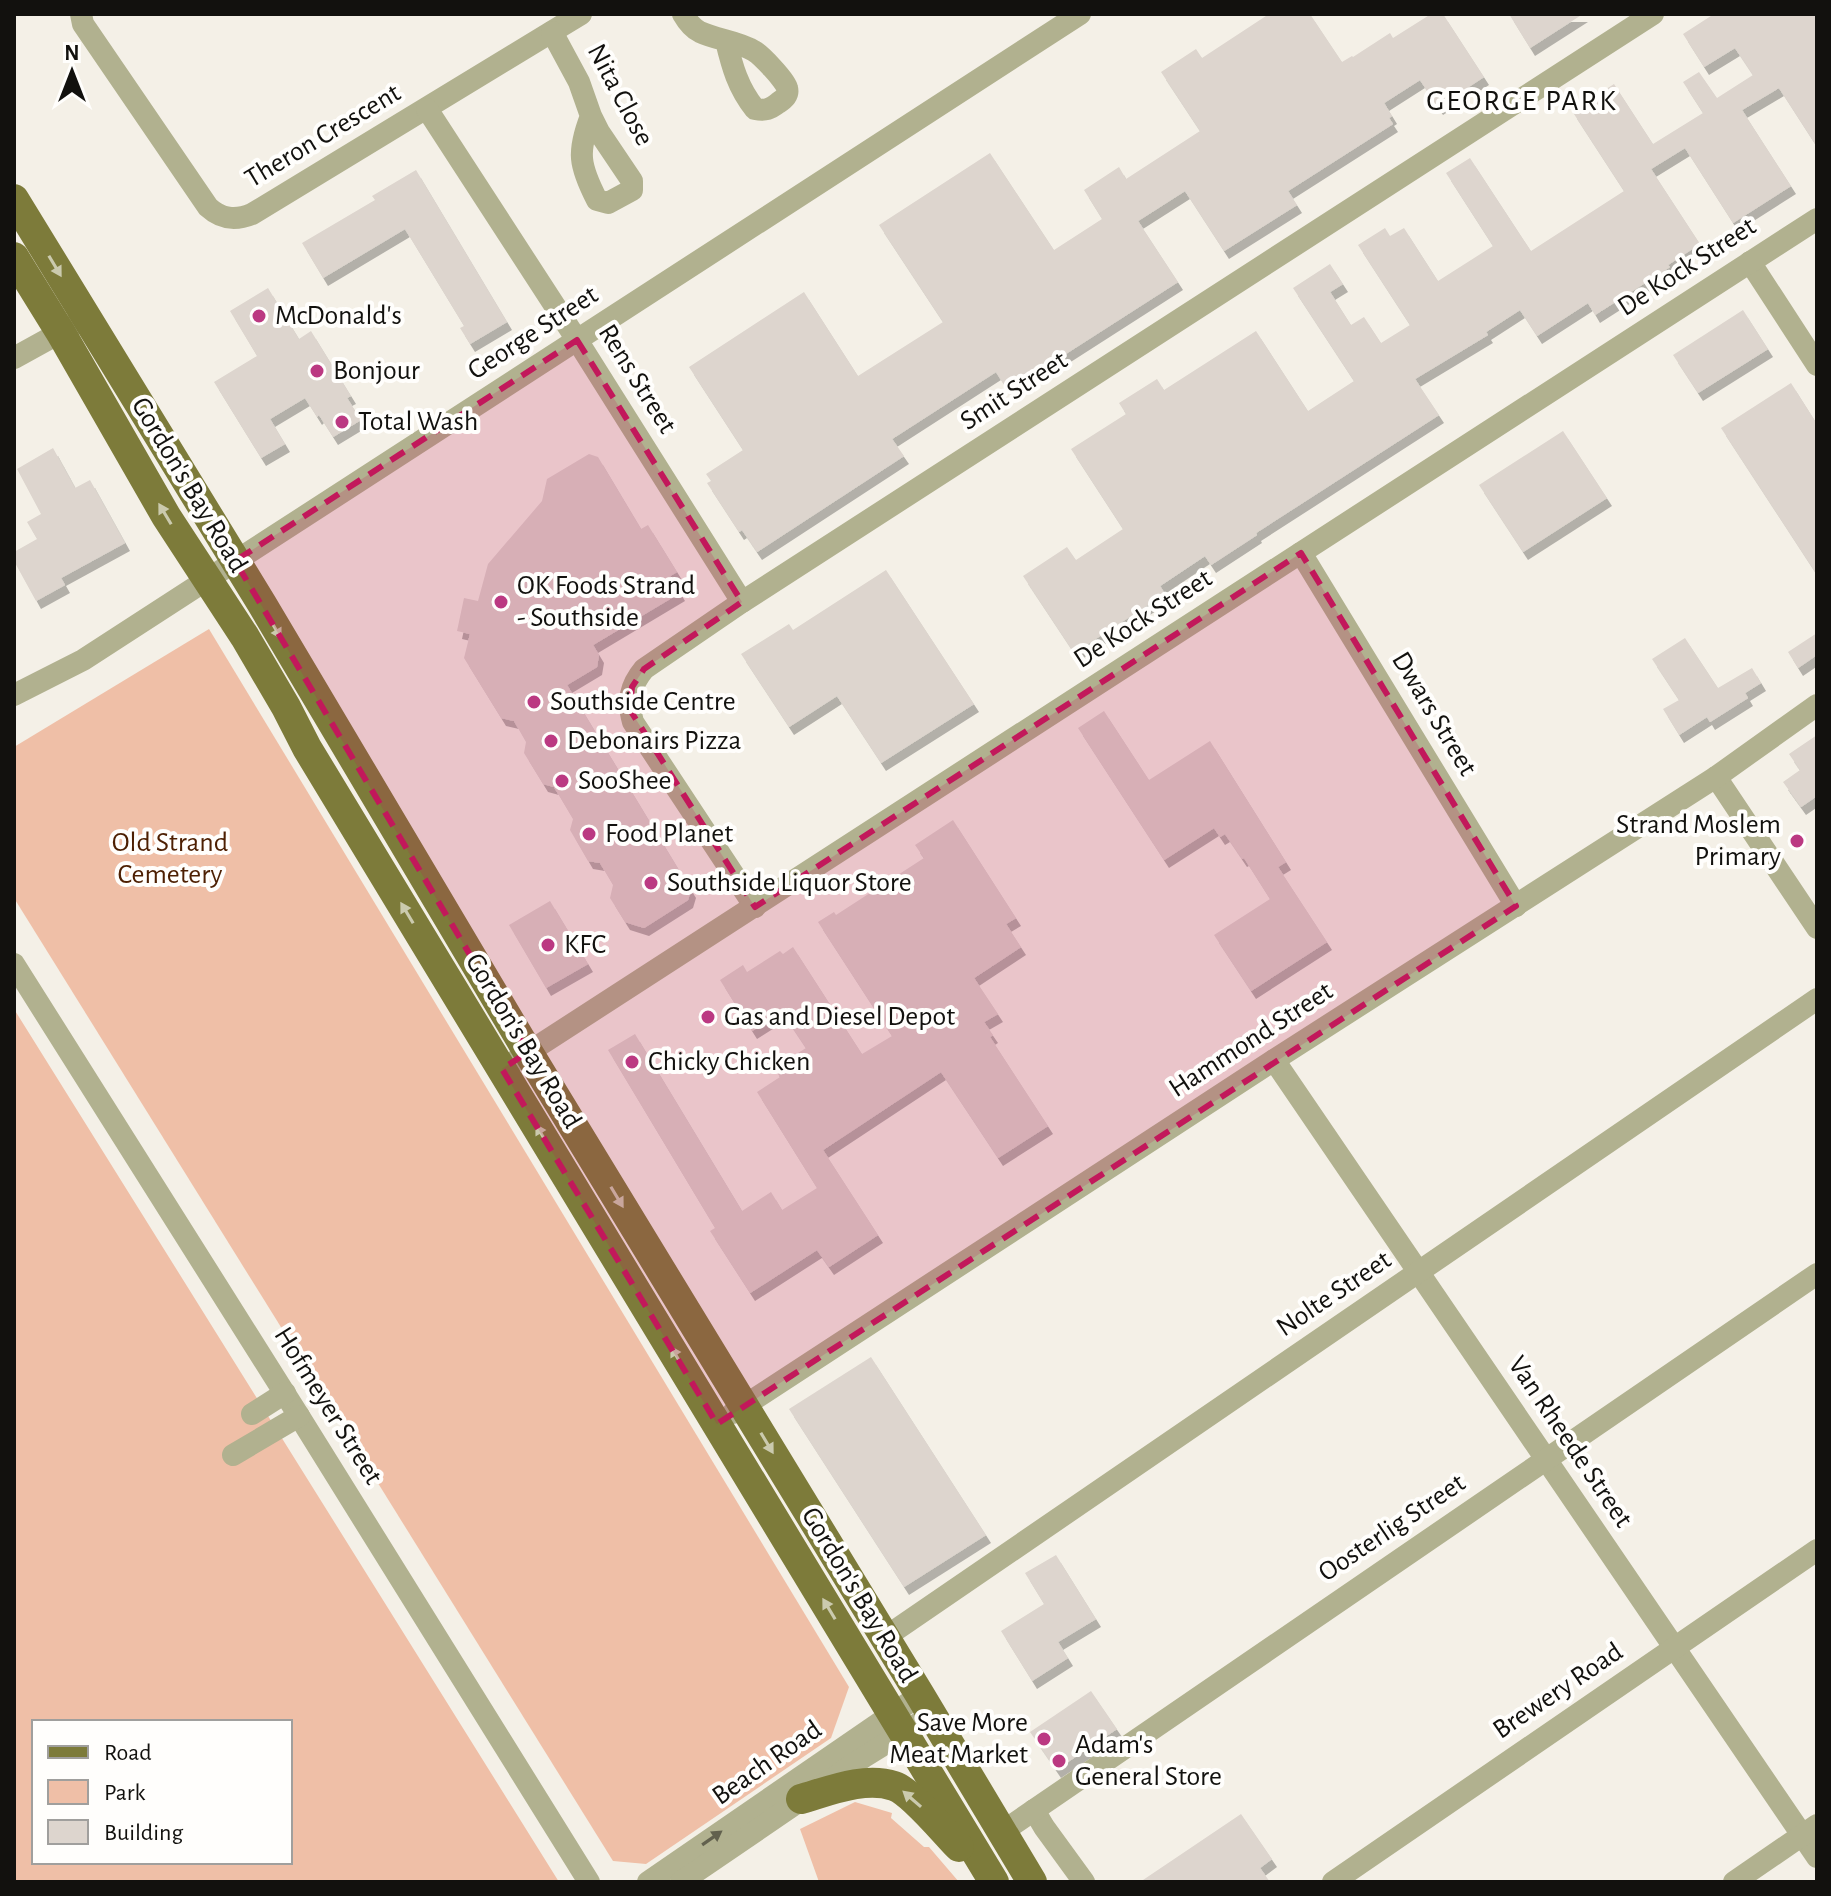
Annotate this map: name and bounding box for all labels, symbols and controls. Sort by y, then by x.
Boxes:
north arrow [32,32,112,112]
street label: Nita Close [582,39,658,151]
text: N [64,42,80,64]
street label: Theron Crescent [240,79,406,193]
district label: GEORGE PARK [1426,86,1618,116]
street label: De Kock Street [1613,212,1761,322]
one-way arrow [48,255,62,277]
street label: George Street [463,281,603,385]
place label: McDonald's [275,302,402,330]
marker: McDonald's [250,307,268,325]
street label: Rens Street [593,320,681,439]
street label: Smit Street [955,346,1073,436]
place label: Bonjour [333,357,420,385]
marker: Bonjour [308,362,326,380]
street label: Gordon's Bay Road [126,393,252,577]
place label: Total Wash [358,408,478,436]
marker: Total Wash [333,413,351,431]
one-way arrow [158,503,172,525]
street label: De Kock Street [1069,564,1217,674]
place label: OK Foods Strand - Southside [517,572,695,632]
marker: OK Foods Strand - Southside [492,593,510,611]
one-way arrow [268,617,282,639]
street label: Dwars Street [1386,647,1482,781]
place label: Southside Centre [550,688,736,716]
marker: Southside Centre [525,693,543,711]
place label: Debonairs Pizza [567,727,741,755]
marker: Debonairs Pizza [542,732,560,750]
place label: SooShee [578,767,671,795]
marker: SooShee [553,772,571,790]
place label: Strand Moslem Primary [1616,811,1781,871]
place label: Food Planet [605,820,733,848]
marker: Food Planet [580,825,598,843]
park label: Old Strand Cemetery [112,829,228,889]
marker: Strand Moslem Primary [1788,832,1806,850]
place label: Southside Liquor Store [667,869,912,897]
marker: Southside Liquor Store [642,874,660,892]
one-way arrow [401,902,415,924]
place label: KFC [564,931,606,959]
marker: KFC [539,936,557,954]
street label: Gordon's Bay Road [460,949,586,1133]
street label: Hammond Street [1164,977,1338,1103]
place label: Gas and Diesel Depot [724,1003,955,1031]
marker: Gas and Diesel Depot [699,1008,717,1026]
place label: Chicky Chicken [648,1048,810,1076]
marker: Chicky Chicken [623,1053,641,1071]
one-way arrow [535,1124,549,1146]
one-way arrow [610,1186,624,1208]
street label: Nolte Street [1272,1246,1396,1342]
street label: Hofmeyer Street [269,1322,387,1490]
one-way arrow [670,1346,684,1368]
street label: Van Rheede Street [1503,1351,1637,1533]
one-way arrow [759,1432,773,1454]
street label: Oosterlig Street [1314,1469,1470,1587]
street label: Gordon's Bay Road [796,1503,922,1687]
one-way arrow [823,1598,837,1620]
street label: Brewery Road [1488,1638,1628,1744]
place label: Save More Meat Market [889,1709,1028,1769]
street label: Beach Road [707,1715,827,1811]
legend [32,1720,292,1864]
marker: Save More Meat Market [1035,1730,1053,1748]
place label: Adam's General Store [1075,1731,1222,1791]
text: Road [104,1741,152,1765]
marker: Adam's General Store [1050,1752,1068,1770]
text: Park [104,1781,145,1805]
one-way arrow [902,1790,921,1808]
text: Building [104,1821,183,1845]
one-way arrow [702,1831,723,1846]

